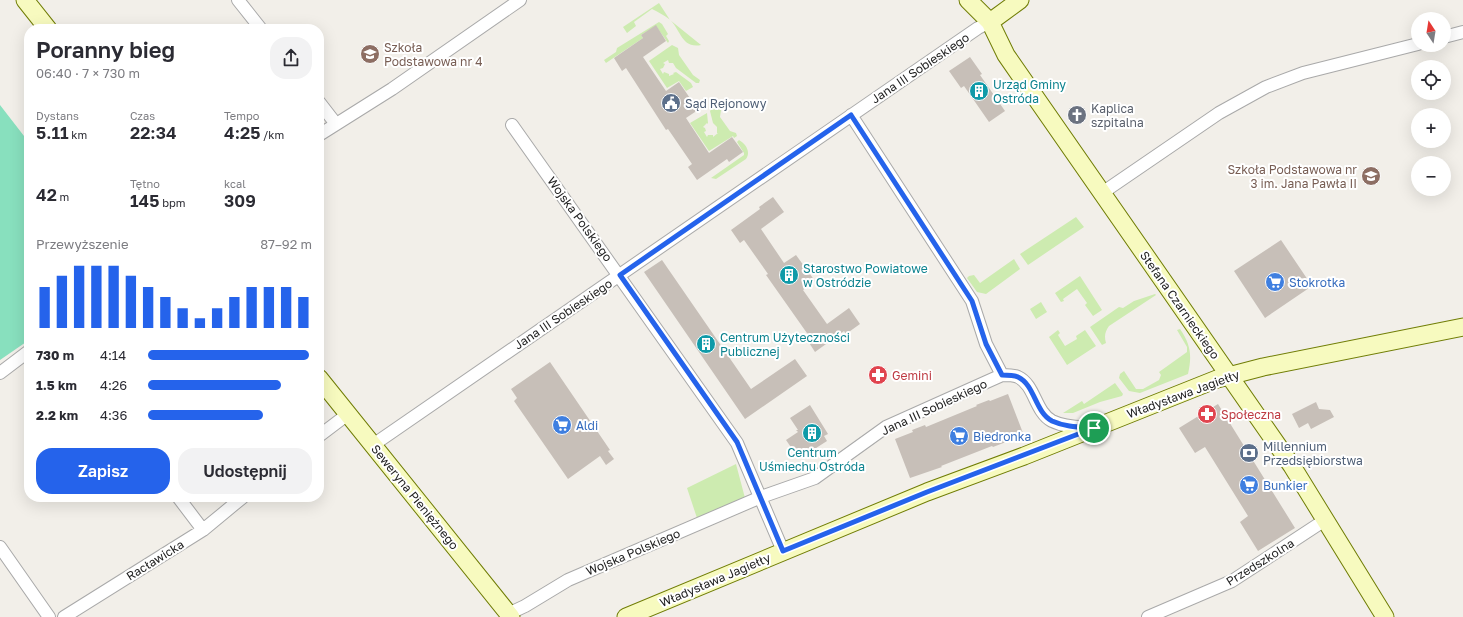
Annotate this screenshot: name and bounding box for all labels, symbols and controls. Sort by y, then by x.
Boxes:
north arrow [1411,12,1451,52]
map controls [1411,12,1451,196]
street label: Jana III Sobieskiego [868,30,972,106]
text: Poranny bieg [36,36,175,63]
button: share [270,37,312,79]
place label: Szkoła Podstawowa nr 4 [384,40,482,69]
school or university icon: Szkoła Podstawowa nr 4 [359,43,381,65]
button: locate [1411,60,1451,100]
text: 06:40 · 7 × 730 m [36,65,140,81]
place label: Urząd Gminy Ostróda [993,77,1066,106]
building icon: Urząd Gminy Ostróda [968,80,990,102]
public building icon: Sąd Rejonowy [660,92,682,114]
place label: Sąd Rejonowy [685,96,767,111]
place label: Kaplica szpitalna [1091,101,1144,130]
church icon: Kaplica szpitalna [1066,104,1088,126]
button: + [1411,108,1451,148]
text: Dystans [36,109,79,122]
text: Czas [130,109,155,122]
text: Tempo [224,109,259,122]
text: 5.11 [36,122,69,143]
text: 22:34 [130,122,177,143]
text: 4:25 [224,122,260,143]
text: km [69,128,87,141]
text: /km [260,128,284,141]
button: − [1411,156,1451,196]
place label: Szkoła Podstawowa nr 3 im. Jana Pawła II [1227,162,1357,191]
school or university icon: Szkoła Podstawowa nr 3 im. Jana Pawła II [1360,165,1382,187]
street label: Wojska Polskiego [544,174,616,264]
text: Tętno [130,177,160,190]
text: kcal [224,177,246,190]
text: 42 [36,184,57,205]
text: m [57,190,69,203]
text: 145 [130,190,159,211]
text: 309 [224,190,256,211]
text: bpm [159,196,185,209]
text: Przewyższenie [36,236,129,252]
text: 87–92 m [260,236,312,252]
street label: Stefana Czarnieckiego [1137,248,1223,362]
place label: Starostwo Powiatowe w Ostródzie [803,261,928,290]
building icon: Starostwo Powiatowe w Ostródzie [778,264,800,286]
supermarket icon: Stokrotka [1264,271,1286,293]
place label: Stokrotka [1289,275,1345,290]
street label: Jana III Sobieskiego [511,276,615,352]
place label: Centrum Użyteczności Publicznej [720,330,850,359]
building icon: Centrum Użyteczności Publicznej [695,333,717,355]
text: 730 m [36,347,74,363]
text: 4:14 [100,347,126,363]
pharmacy icon: Gemini [867,364,889,386]
street label: Władysława Jagiełły [1125,367,1242,421]
place label: Gemini [892,368,932,383]
street label: Jana III Sobieskiego [879,376,989,438]
text: 1.5 km [36,377,77,393]
text: 4:26 [100,377,127,393]
pharmacy icon: Społeczna [1196,403,1218,425]
text: 2.2 km [36,407,78,423]
text: 4:36 [100,407,127,423]
place label: Społeczna [1221,407,1281,422]
pin [1077,411,1111,445]
supermarket icon: Aldi [551,414,573,436]
icon: arrive [1083,417,1105,439]
place label: Aldi [576,418,598,433]
building icon: Centrum Uśmiechu Ostróda [801,422,823,444]
supermarket icon: Biedronka [948,425,970,447]
place label: Biedronka [973,429,1031,444]
place label: Millennium Przedsiębiorstwa [1263,439,1363,468]
street label: Seweryna Pieniężnego [368,442,462,552]
bank icon: Millennium Przedsiębiorstwa [1238,442,1260,464]
place label: Centrum Uśmiechu Ostróda [759,445,865,474]
button: Zapisz [36,448,170,494]
button: Udostępnij [178,448,312,494]
supermarket icon: Bunkier [1238,474,1260,496]
place label: Bunkier [1263,478,1308,493]
street label: Wojska Polskiego [584,525,682,579]
street label: Przedszkolna [1223,535,1297,589]
street label: Racławicka [123,536,187,584]
street label: Władysława Jagiełły [657,550,773,610]

